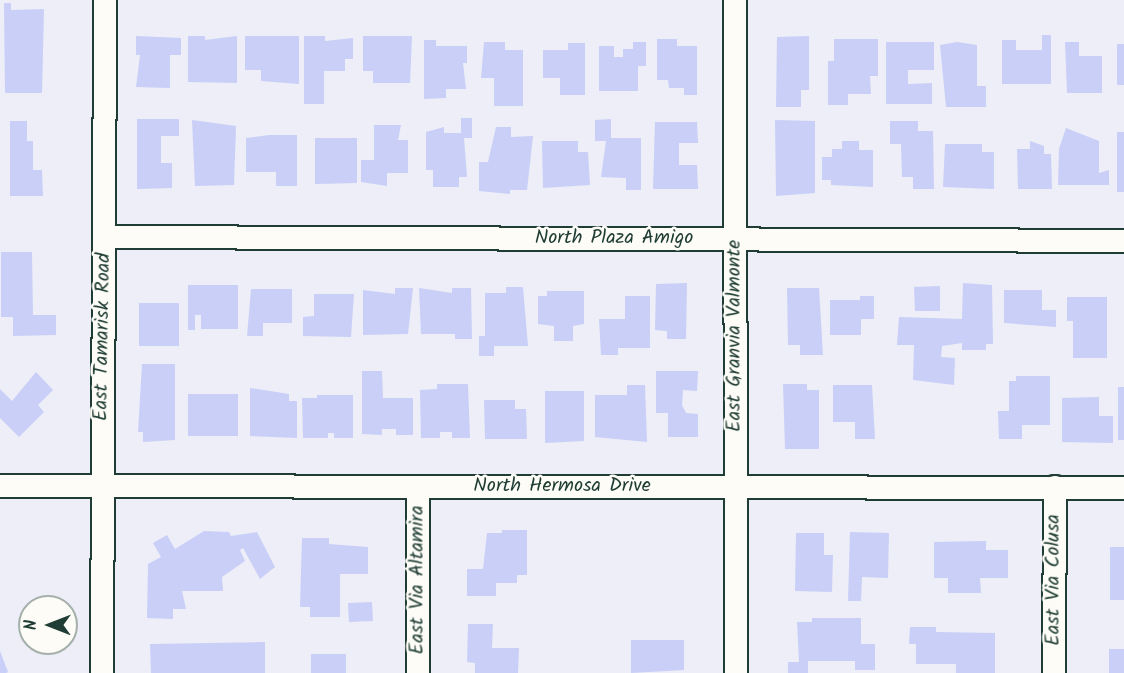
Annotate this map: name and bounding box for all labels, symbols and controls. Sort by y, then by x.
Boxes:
street label: North Plaza Amigo [535,226,693,250]
street label: East Granvia Valmonte [723,240,747,432]
street label: East Tamarisk Road [90,253,116,421]
street label: North Hermosa Drive [473,474,651,498]
street label: East Via Altamira [406,505,430,655]
street label: East Via Colusa [1042,514,1066,646]
north arrow [18,595,78,655]
text: N [19,620,44,630]

